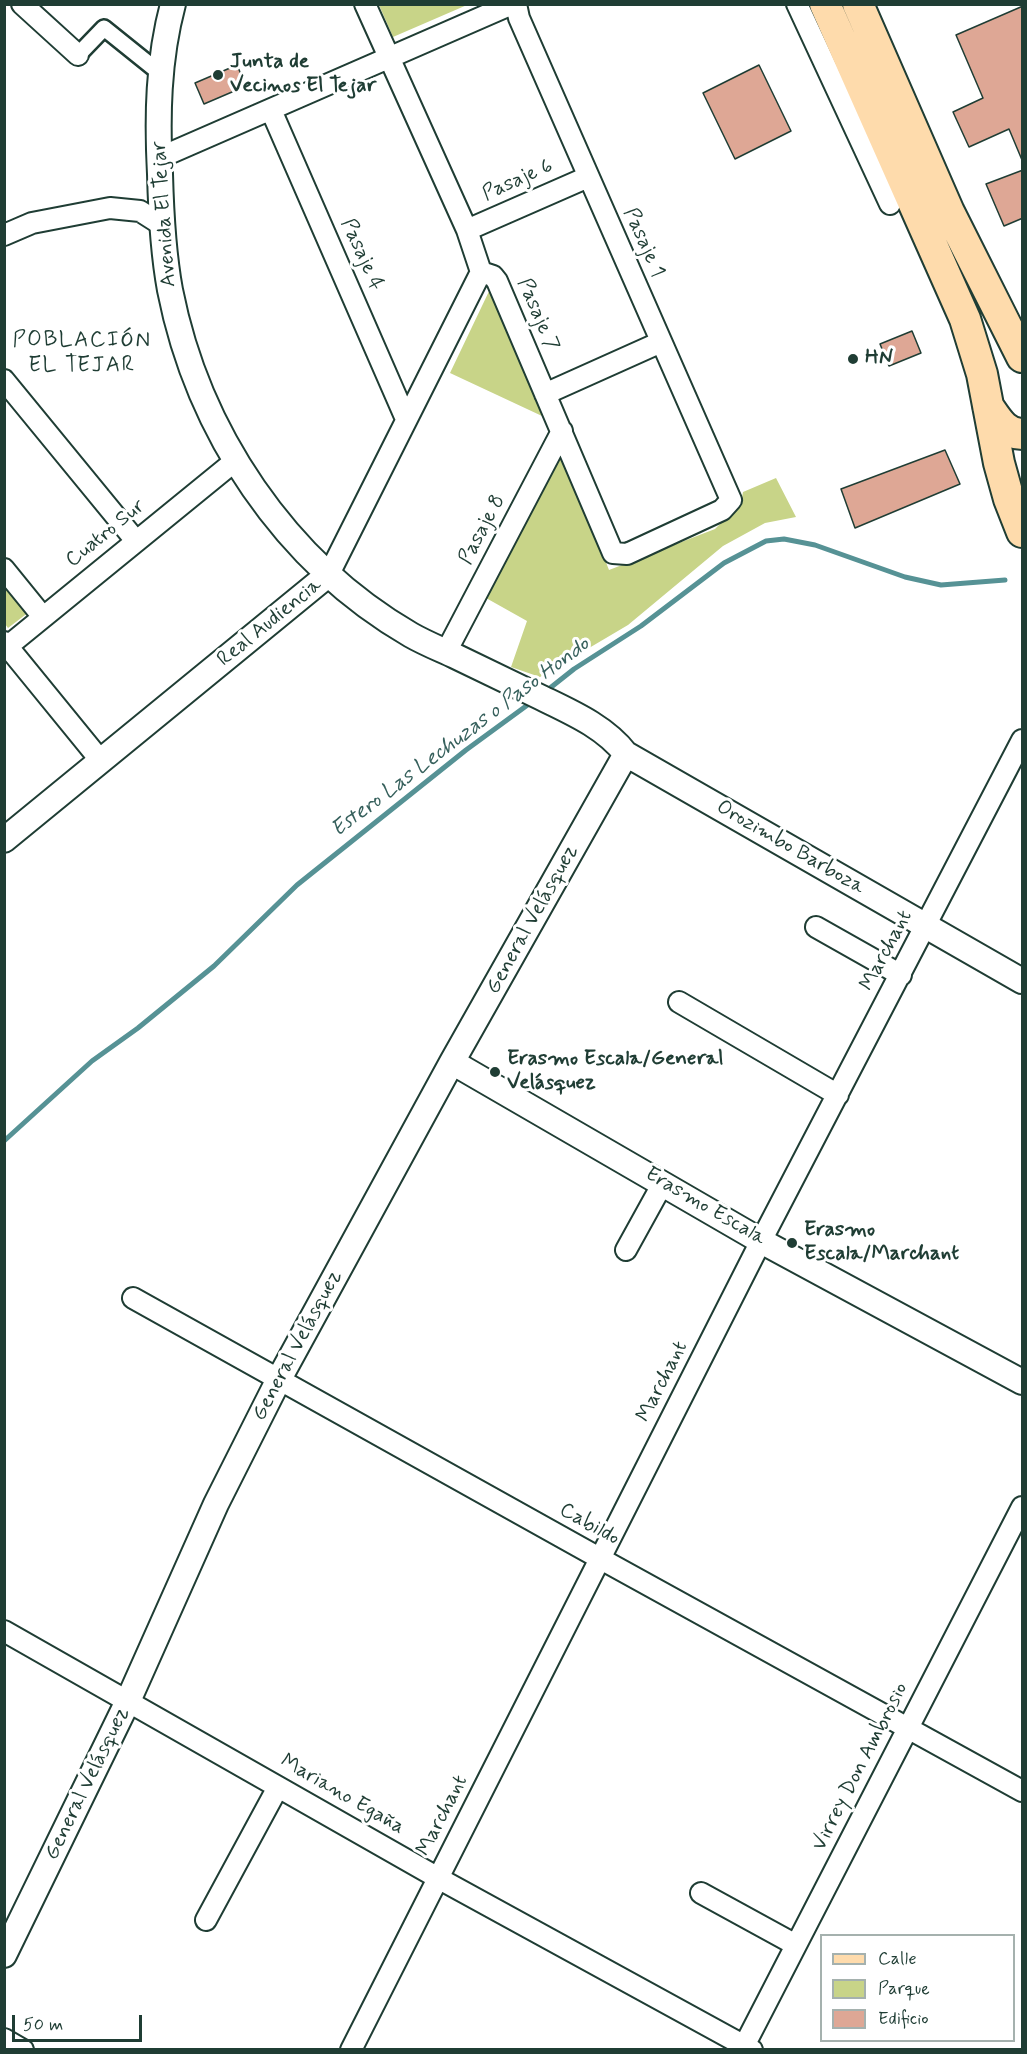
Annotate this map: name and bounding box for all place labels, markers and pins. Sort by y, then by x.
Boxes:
place label: Junta de Vecinos El Tejar [230,50,376,100]
marker: Junta de Vecinos El Tejar [211,68,225,82]
place label: HN [865,346,893,372]
marker: HN [846,352,860,366]
place label: Erasmo Escala/General Velásquez [507,1047,724,1097]
marker: Erasmo Escala/General Velásquez [488,1065,502,1079]
place label: Erasmo Escala/Marchant [804,1218,959,1268]
marker: Erasmo Escala/Marchant [785,1236,799,1250]

